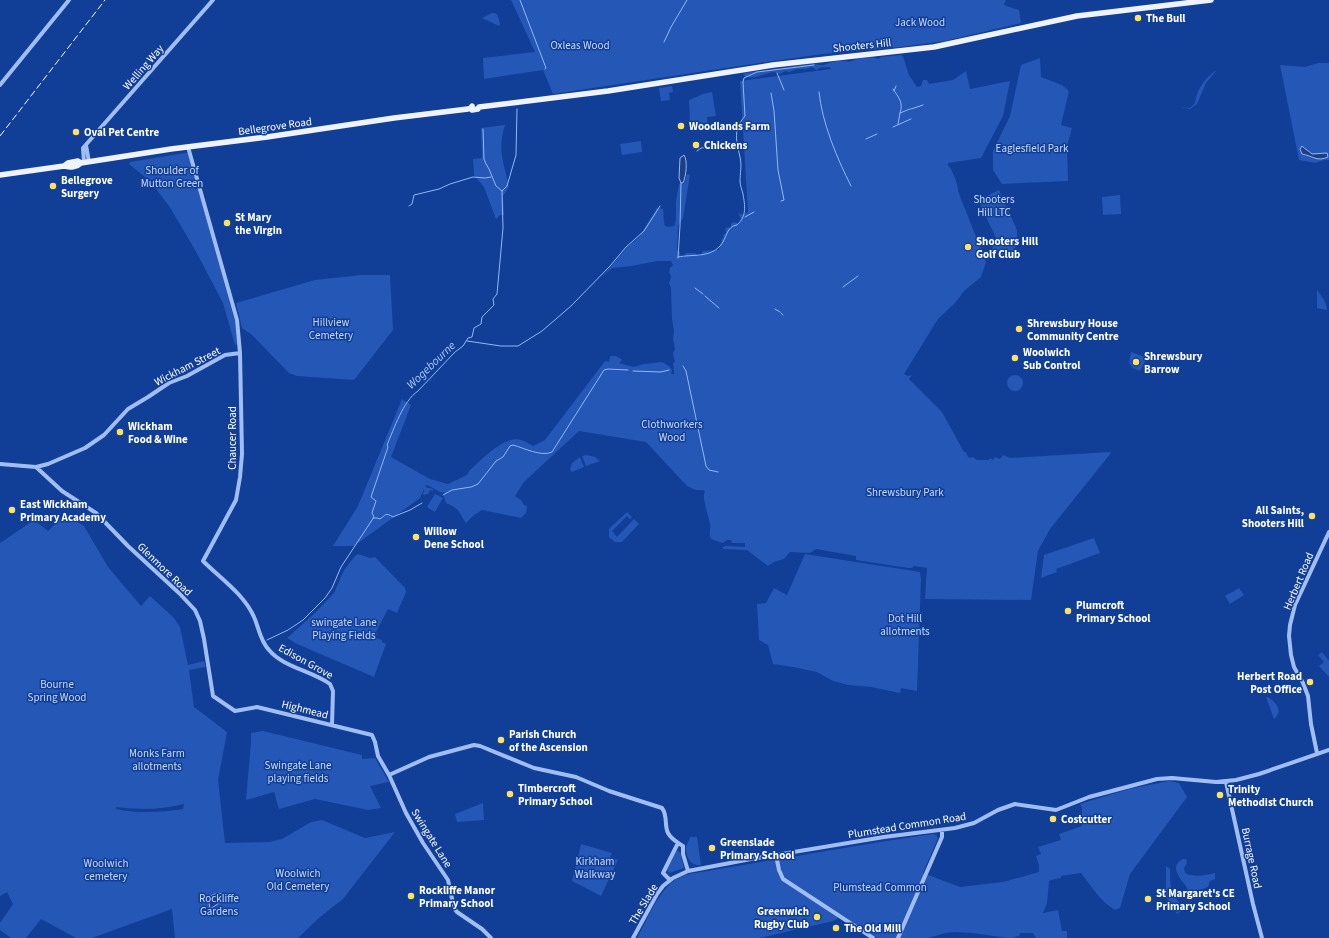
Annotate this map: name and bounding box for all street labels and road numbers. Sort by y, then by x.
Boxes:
street label: Shooters Hill [832,35,892,56]
street label: Welling Way [120,42,167,93]
street label: Bellegrove Road [237,114,313,139]
street label: Wickham Street [152,343,223,390]
street label: Chaucer Road [225,406,240,470]
street label: Glenmore Road [134,539,195,599]
street label: Herbert Road [1280,550,1317,612]
street label: Edison Grove [276,640,336,683]
street label: Highmead [280,696,330,723]
street label: Swingate Lane [408,806,456,871]
street label: Plumstead Common Road [847,809,967,842]
street label: Burrage Road [1238,826,1265,890]
street label: The Slade [625,881,662,928]

